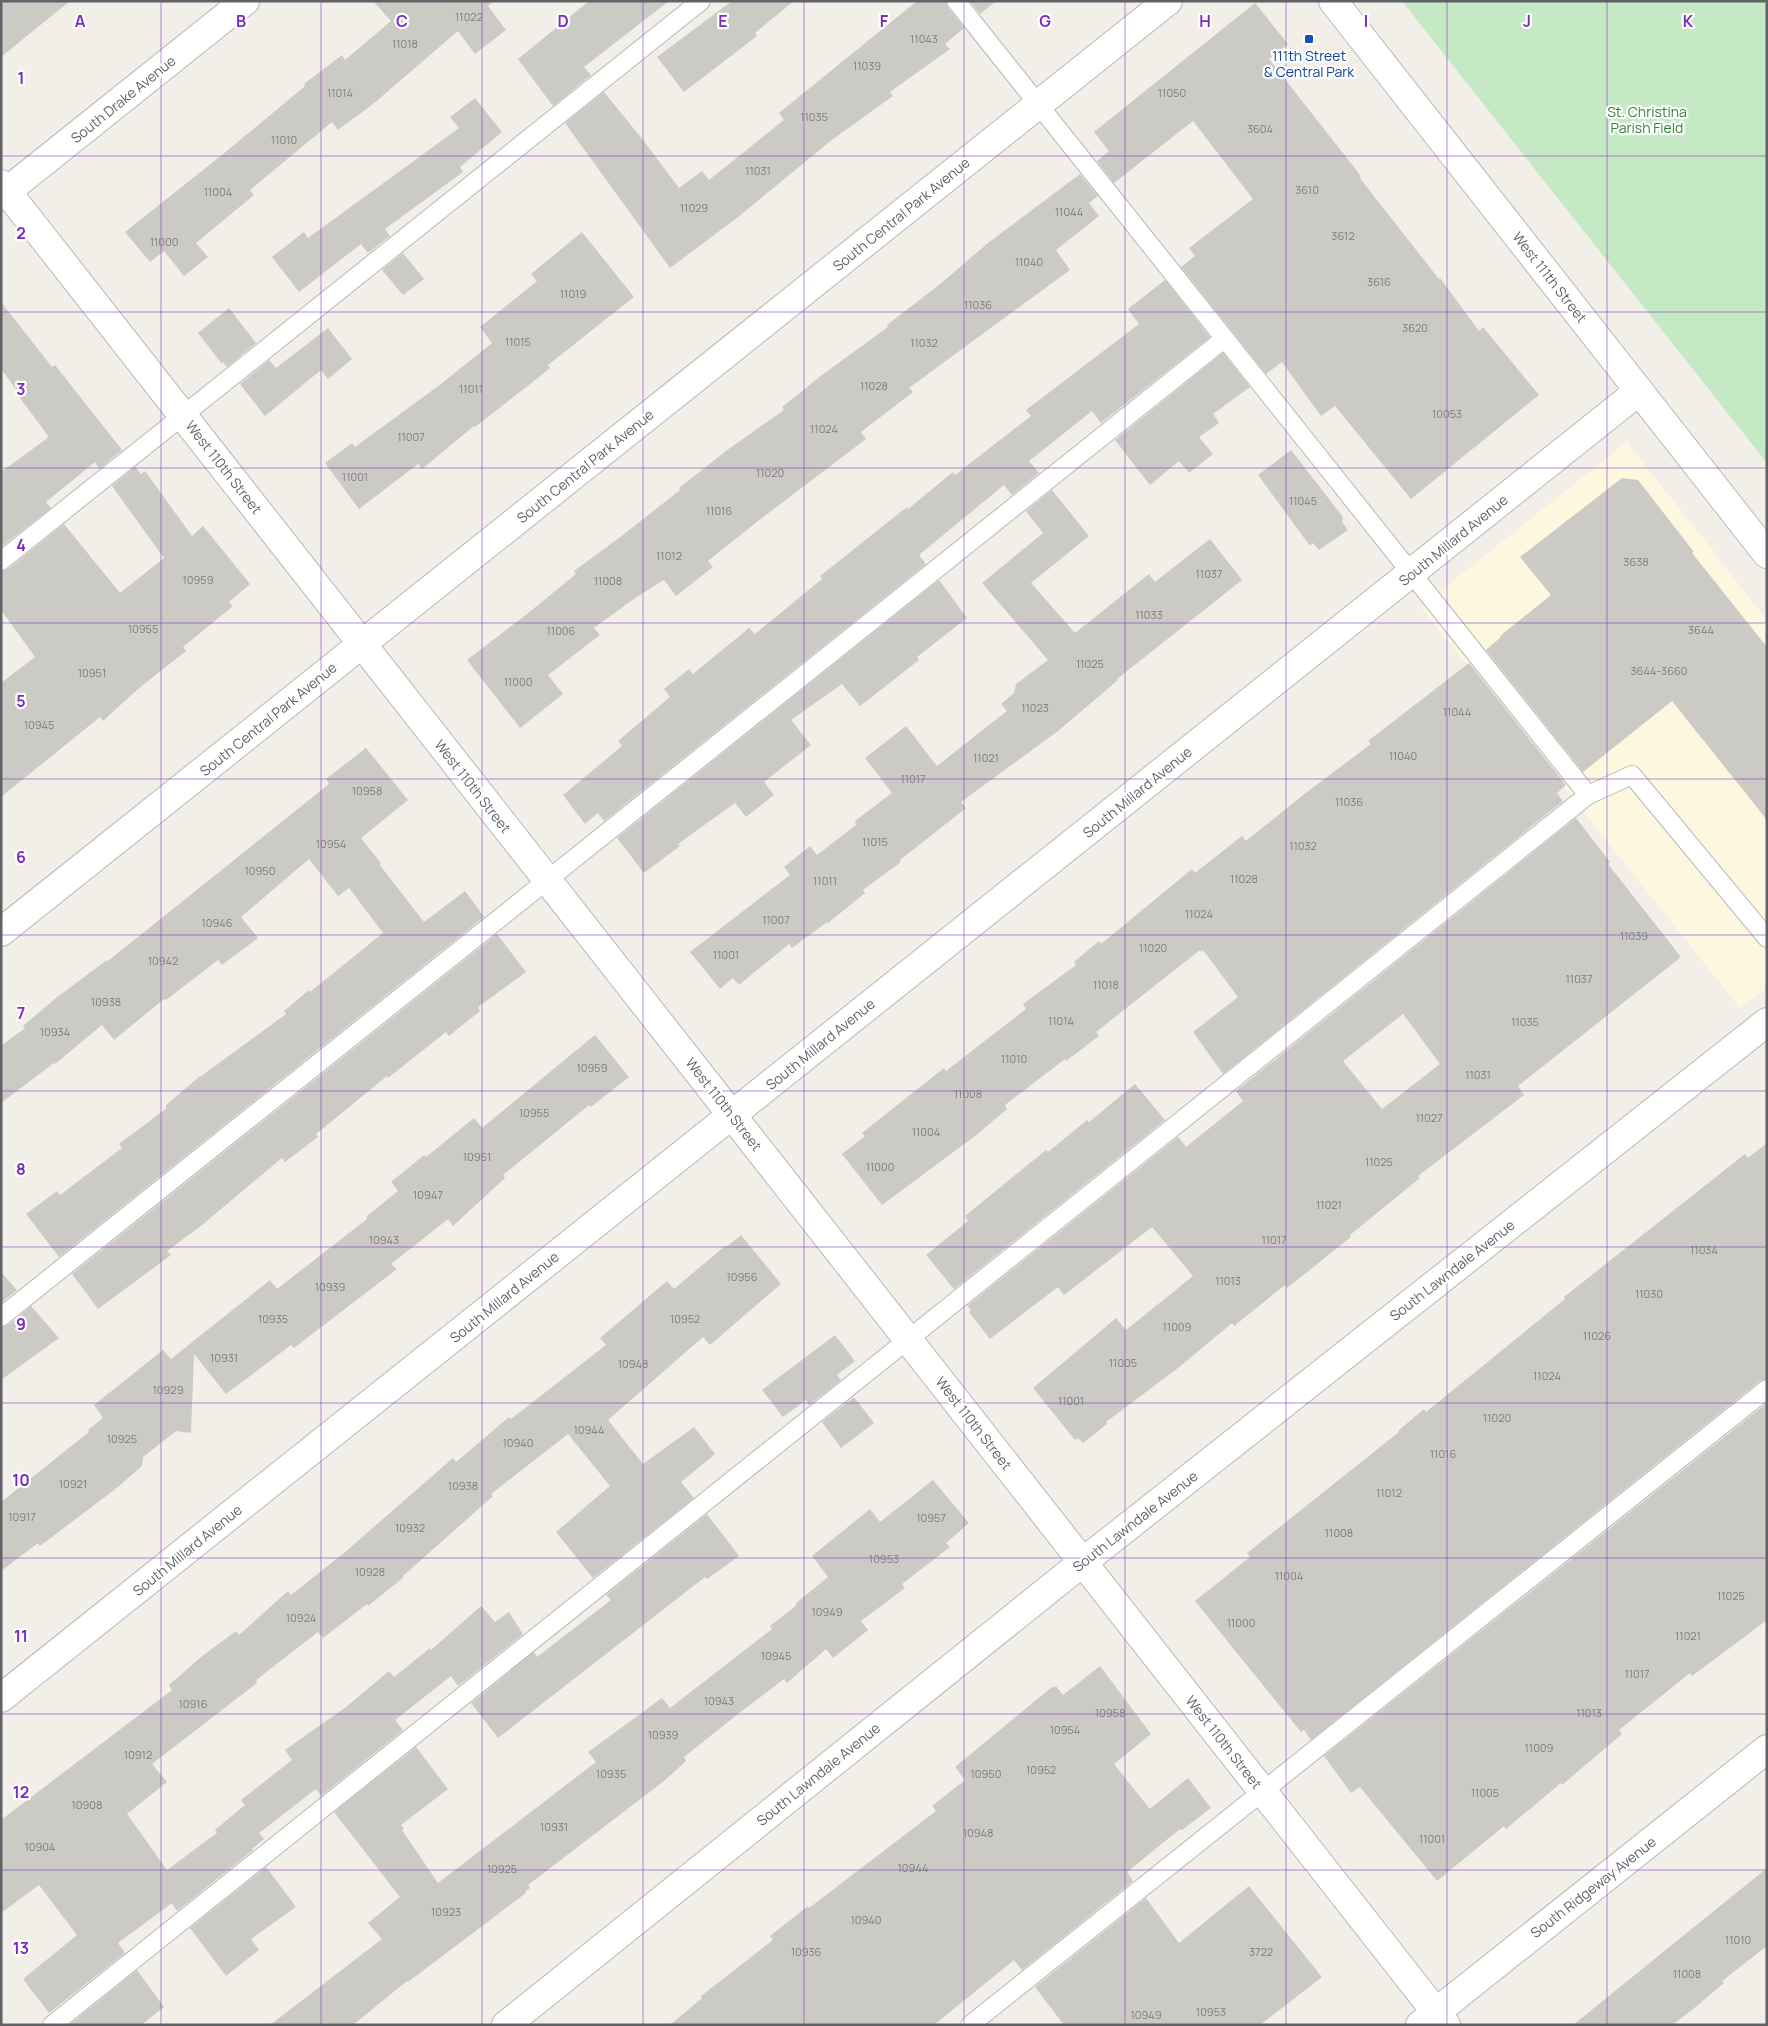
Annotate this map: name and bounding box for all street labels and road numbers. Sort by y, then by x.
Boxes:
street label: South Drake Avenue [67,51,179,147]
street label: South Central Park Avenue [829,153,973,275]
street label: West 111th Street [1509,228,1592,327]
street label: South Central Park Avenue [513,405,657,527]
street label: West 110th Street [182,416,267,518]
street label: South Millard Avenue [1394,490,1512,590]
street label: South Central Park Avenue [196,658,340,780]
street label: West 110th Street [431,735,516,837]
street label: South Millard Avenue [1078,742,1196,842]
street label: South Millard Avenue [761,994,879,1094]
street label: West 110th Street [682,1053,767,1155]
street label: South Lawndale Avenue [1386,1215,1518,1325]
street label: South Millard Avenue [445,1247,563,1347]
street label: West 110th Street [932,1372,1017,1474]
street label: South Lawndale Avenue [1069,1466,1201,1576]
street label: South Millard Avenue [128,1500,246,1600]
street label: West 110th Street [1182,1691,1267,1793]
street label: South Lawndale Avenue [752,1718,884,1830]
street label: South Ridgeway Avenue [1526,1832,1660,1942]

